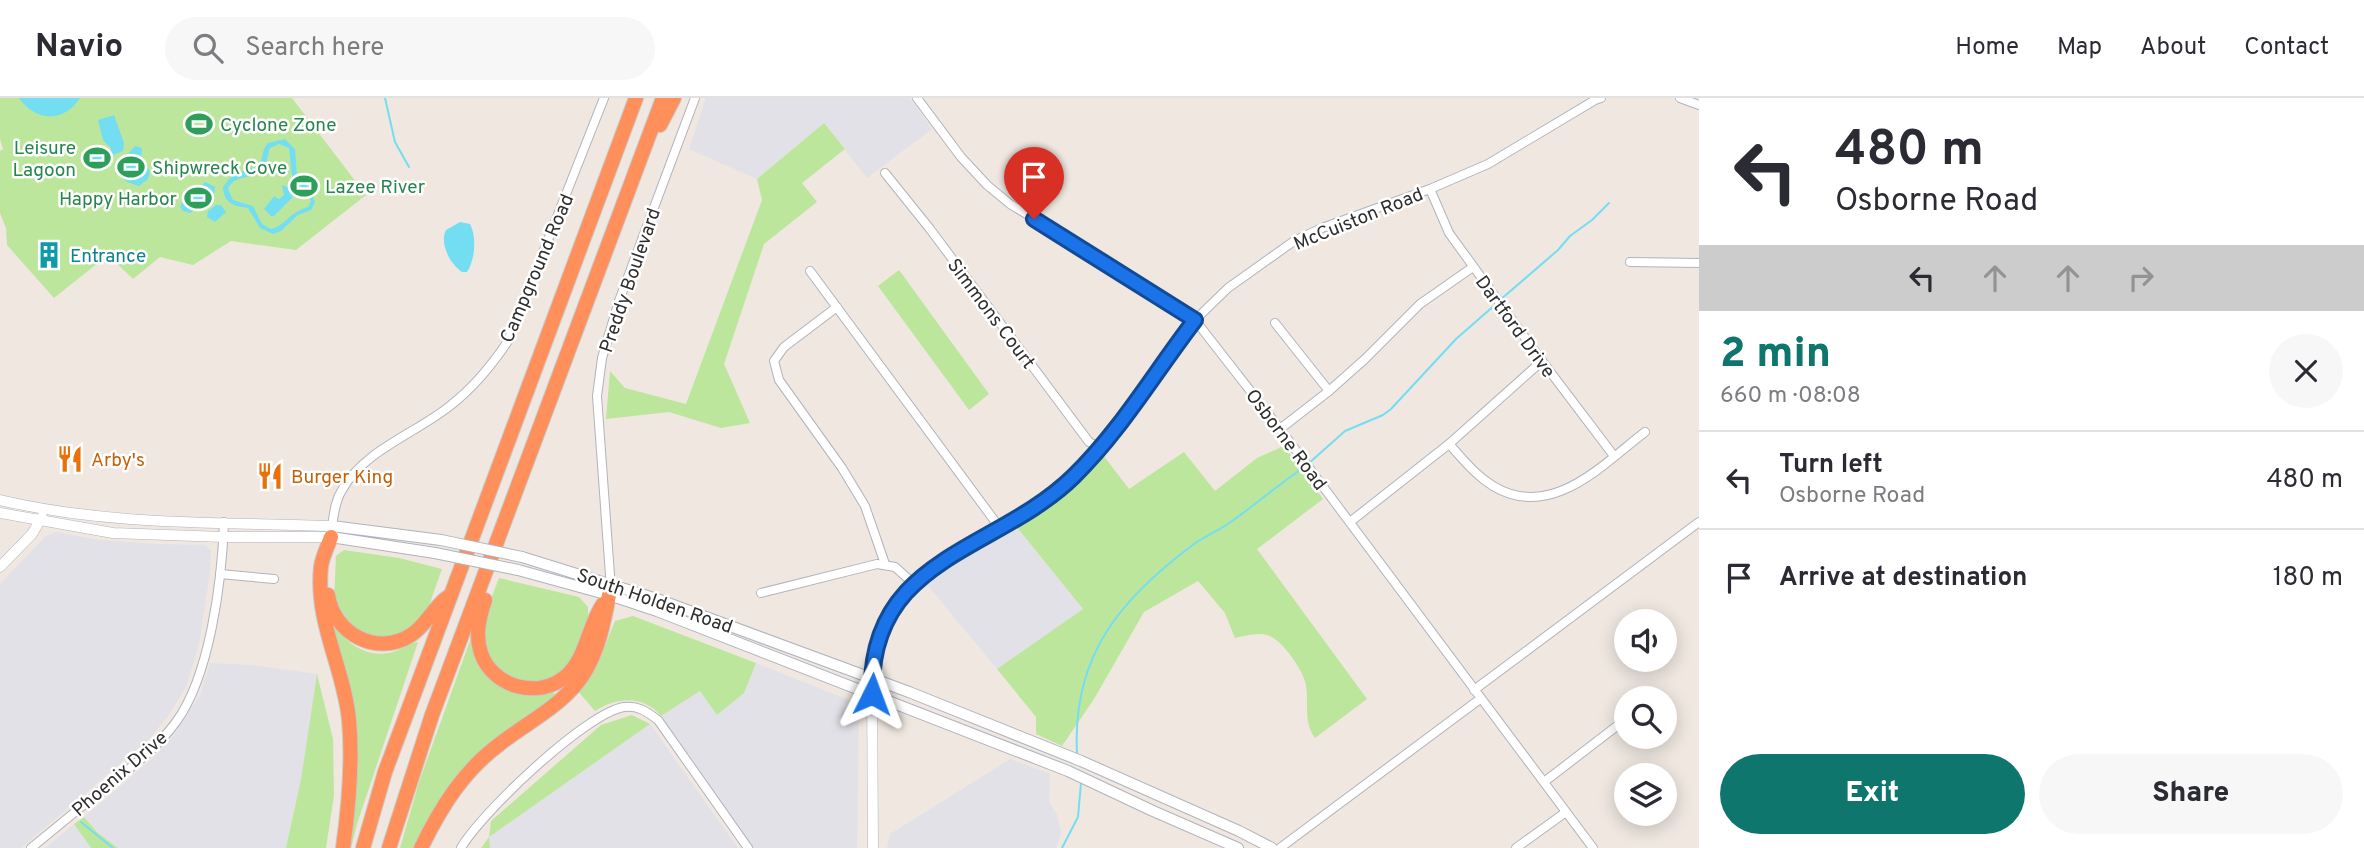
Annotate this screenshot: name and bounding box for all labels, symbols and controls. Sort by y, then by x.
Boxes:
search box [165,17,655,80]
text: Navio [35,27,123,69]
icon: search [189,29,227,67]
text: Search here [245,32,384,65]
text: Home [1955,33,2019,63]
text: Map [2057,33,2102,63]
text: About [2140,33,2206,63]
text: Contact [2244,33,2329,63]
sports icon: Cyclone Zone [184,109,214,139]
place label: Cyclone Zone [220,114,336,138]
text: 480 m [1835,121,1984,183]
icon: left [1720,126,1811,217]
place label: Leisure Lagoon [12,137,76,183]
sports icon: Leisure Lagoon [82,143,112,173]
pin [1004,147,1064,219]
sports icon: Shipwreck Cove [116,152,146,182]
place label: Shipwreck Cove [152,157,287,181]
icon: arrive [1015,158,1053,196]
sports icon: Lazee River [289,171,319,201]
place label: Lazee River [325,176,426,200]
text: Osborne Road [1835,182,2038,222]
sports icon: Happy Harbor [183,183,213,213]
street label: McCuiston Road [1290,183,1427,257]
place label: Happy Harbor [59,188,178,212]
street label: Campground Road [496,191,580,347]
street label: Preddy Boulevard [595,205,667,356]
building icon: Entrance [34,240,64,270]
place label: Entrance [70,245,146,269]
street label: Simmons Court [941,254,1040,374]
icon: left [1903,259,1941,297]
icon: ahead [1976,259,2014,297]
icon: ahead [2049,259,2087,297]
icon: right [2122,259,2160,297]
street label: Dartford Drive [1469,271,1560,383]
text: 2 min [1720,329,1831,382]
button: close [2269,334,2343,408]
text: 660 m · 08:08 [1720,382,1861,411]
street label: Osborne Road [1239,385,1331,496]
restaurant icon: Arby's [55,444,85,474]
place label: Arby's [91,449,145,473]
text: Turn left [1779,449,1883,482]
restaurant icon: Burger King [255,461,285,491]
icon: left [1720,461,1758,499]
text: 480 m [2266,464,2343,497]
place label: Burger King [291,466,393,490]
text: Osborne Road [1779,482,1925,511]
icon: arrive [1720,559,1758,597]
text: Arrive at destination [1779,562,2027,595]
text: 180 m [2273,562,2343,595]
street label: South Holden Road [573,564,736,640]
map controls [1614,609,1677,826]
button: sound [1614,609,1677,672]
position arrow [835,657,909,731]
button: search [1614,686,1677,749]
street label: Phoenix Drive [67,726,173,823]
button: Exit [1720,754,2025,834]
button: Share [2039,754,2343,834]
button: layers [1614,763,1677,826]

